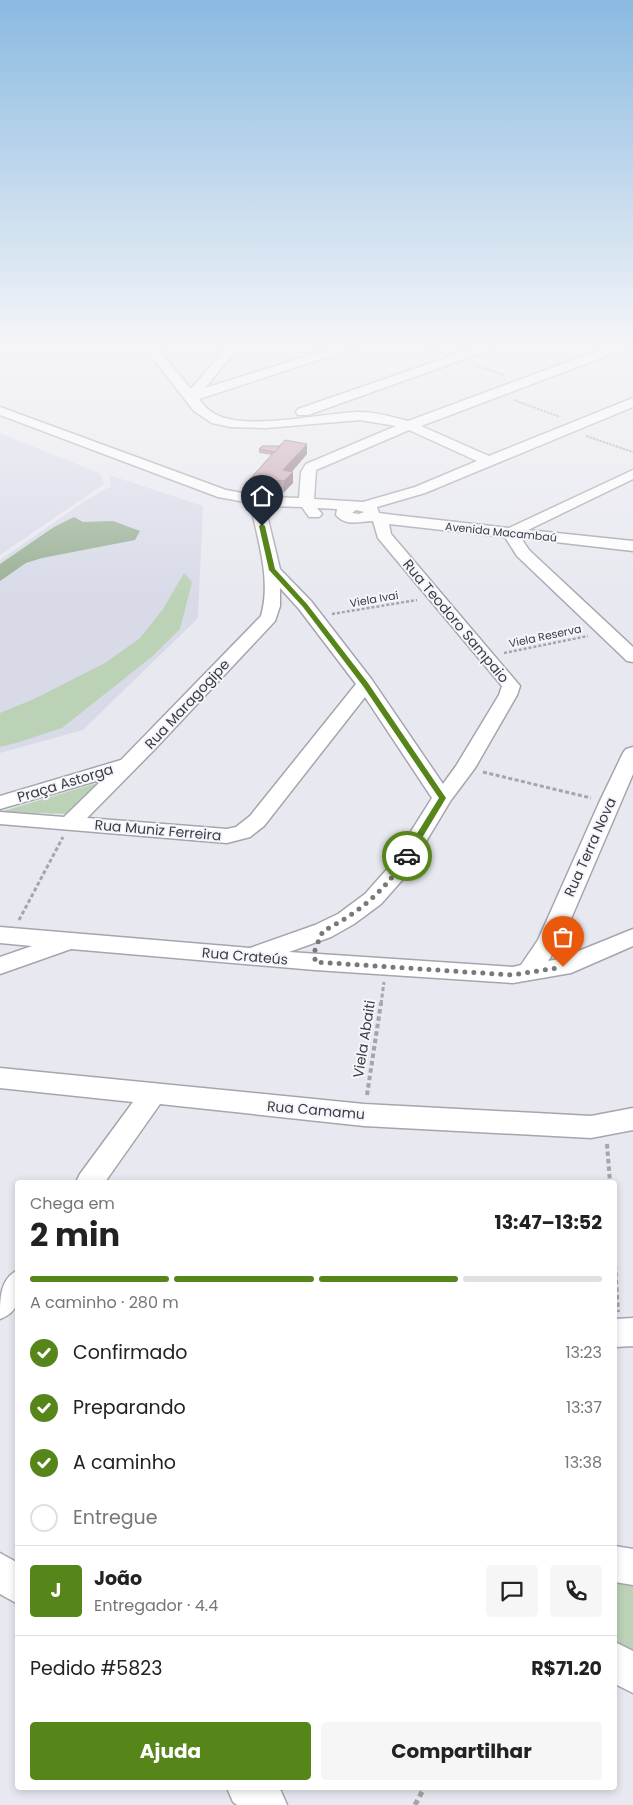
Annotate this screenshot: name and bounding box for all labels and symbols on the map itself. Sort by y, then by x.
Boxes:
pin [241,475,283,526]
street label: Avenida Macambaú [444,518,558,546]
street label: Rua Teodoro Sampaio [398,555,514,687]
street label: Viela Ivai [348,587,400,611]
street label: Viela Reserva [507,620,583,652]
street label: Rua Maragogipe [140,654,234,753]
street label: Praça Astorga [15,759,115,807]
street label: Rua Terra Nova [559,794,621,900]
street label: Rua Muniz Ferreira [94,814,222,846]
courier [382,831,432,881]
pin [542,916,584,967]
street label: Rua Crateús [201,942,289,970]
street label: Viela Abaiti [348,999,380,1079]
street label: Rua Camamu [266,1096,366,1124]

